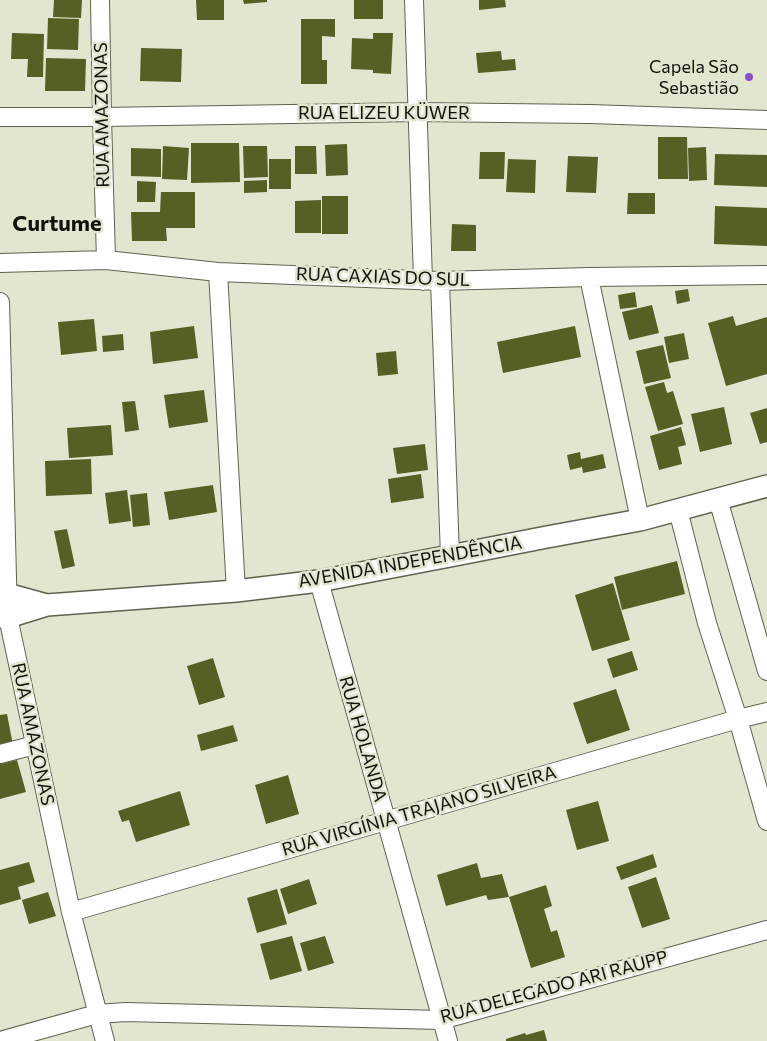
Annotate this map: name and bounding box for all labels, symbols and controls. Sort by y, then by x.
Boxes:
street label: RUA AMAZONAS [90,42,114,188]
place label: Capela São Sebastião [649,56,739,98]
marker: Capela São Sebastião [743,71,755,83]
street label: RUA ELIZEU KÜWER [298,102,470,124]
district label: Curtume [12,211,102,237]
street label: RUA CAXIAS DO SUL [296,263,470,291]
street label: AVENIDA INDEPENDÊNCIA [296,532,524,592]
street label: RUA AMAZONAS [7,661,59,807]
street label: RUA HOLANDA [335,674,391,804]
street label: RUA VIRGÍNIA TRAJANO SILVEIRA [279,761,559,861]
street label: RUA DELEGADO ARI RAUPP [438,946,670,1028]

